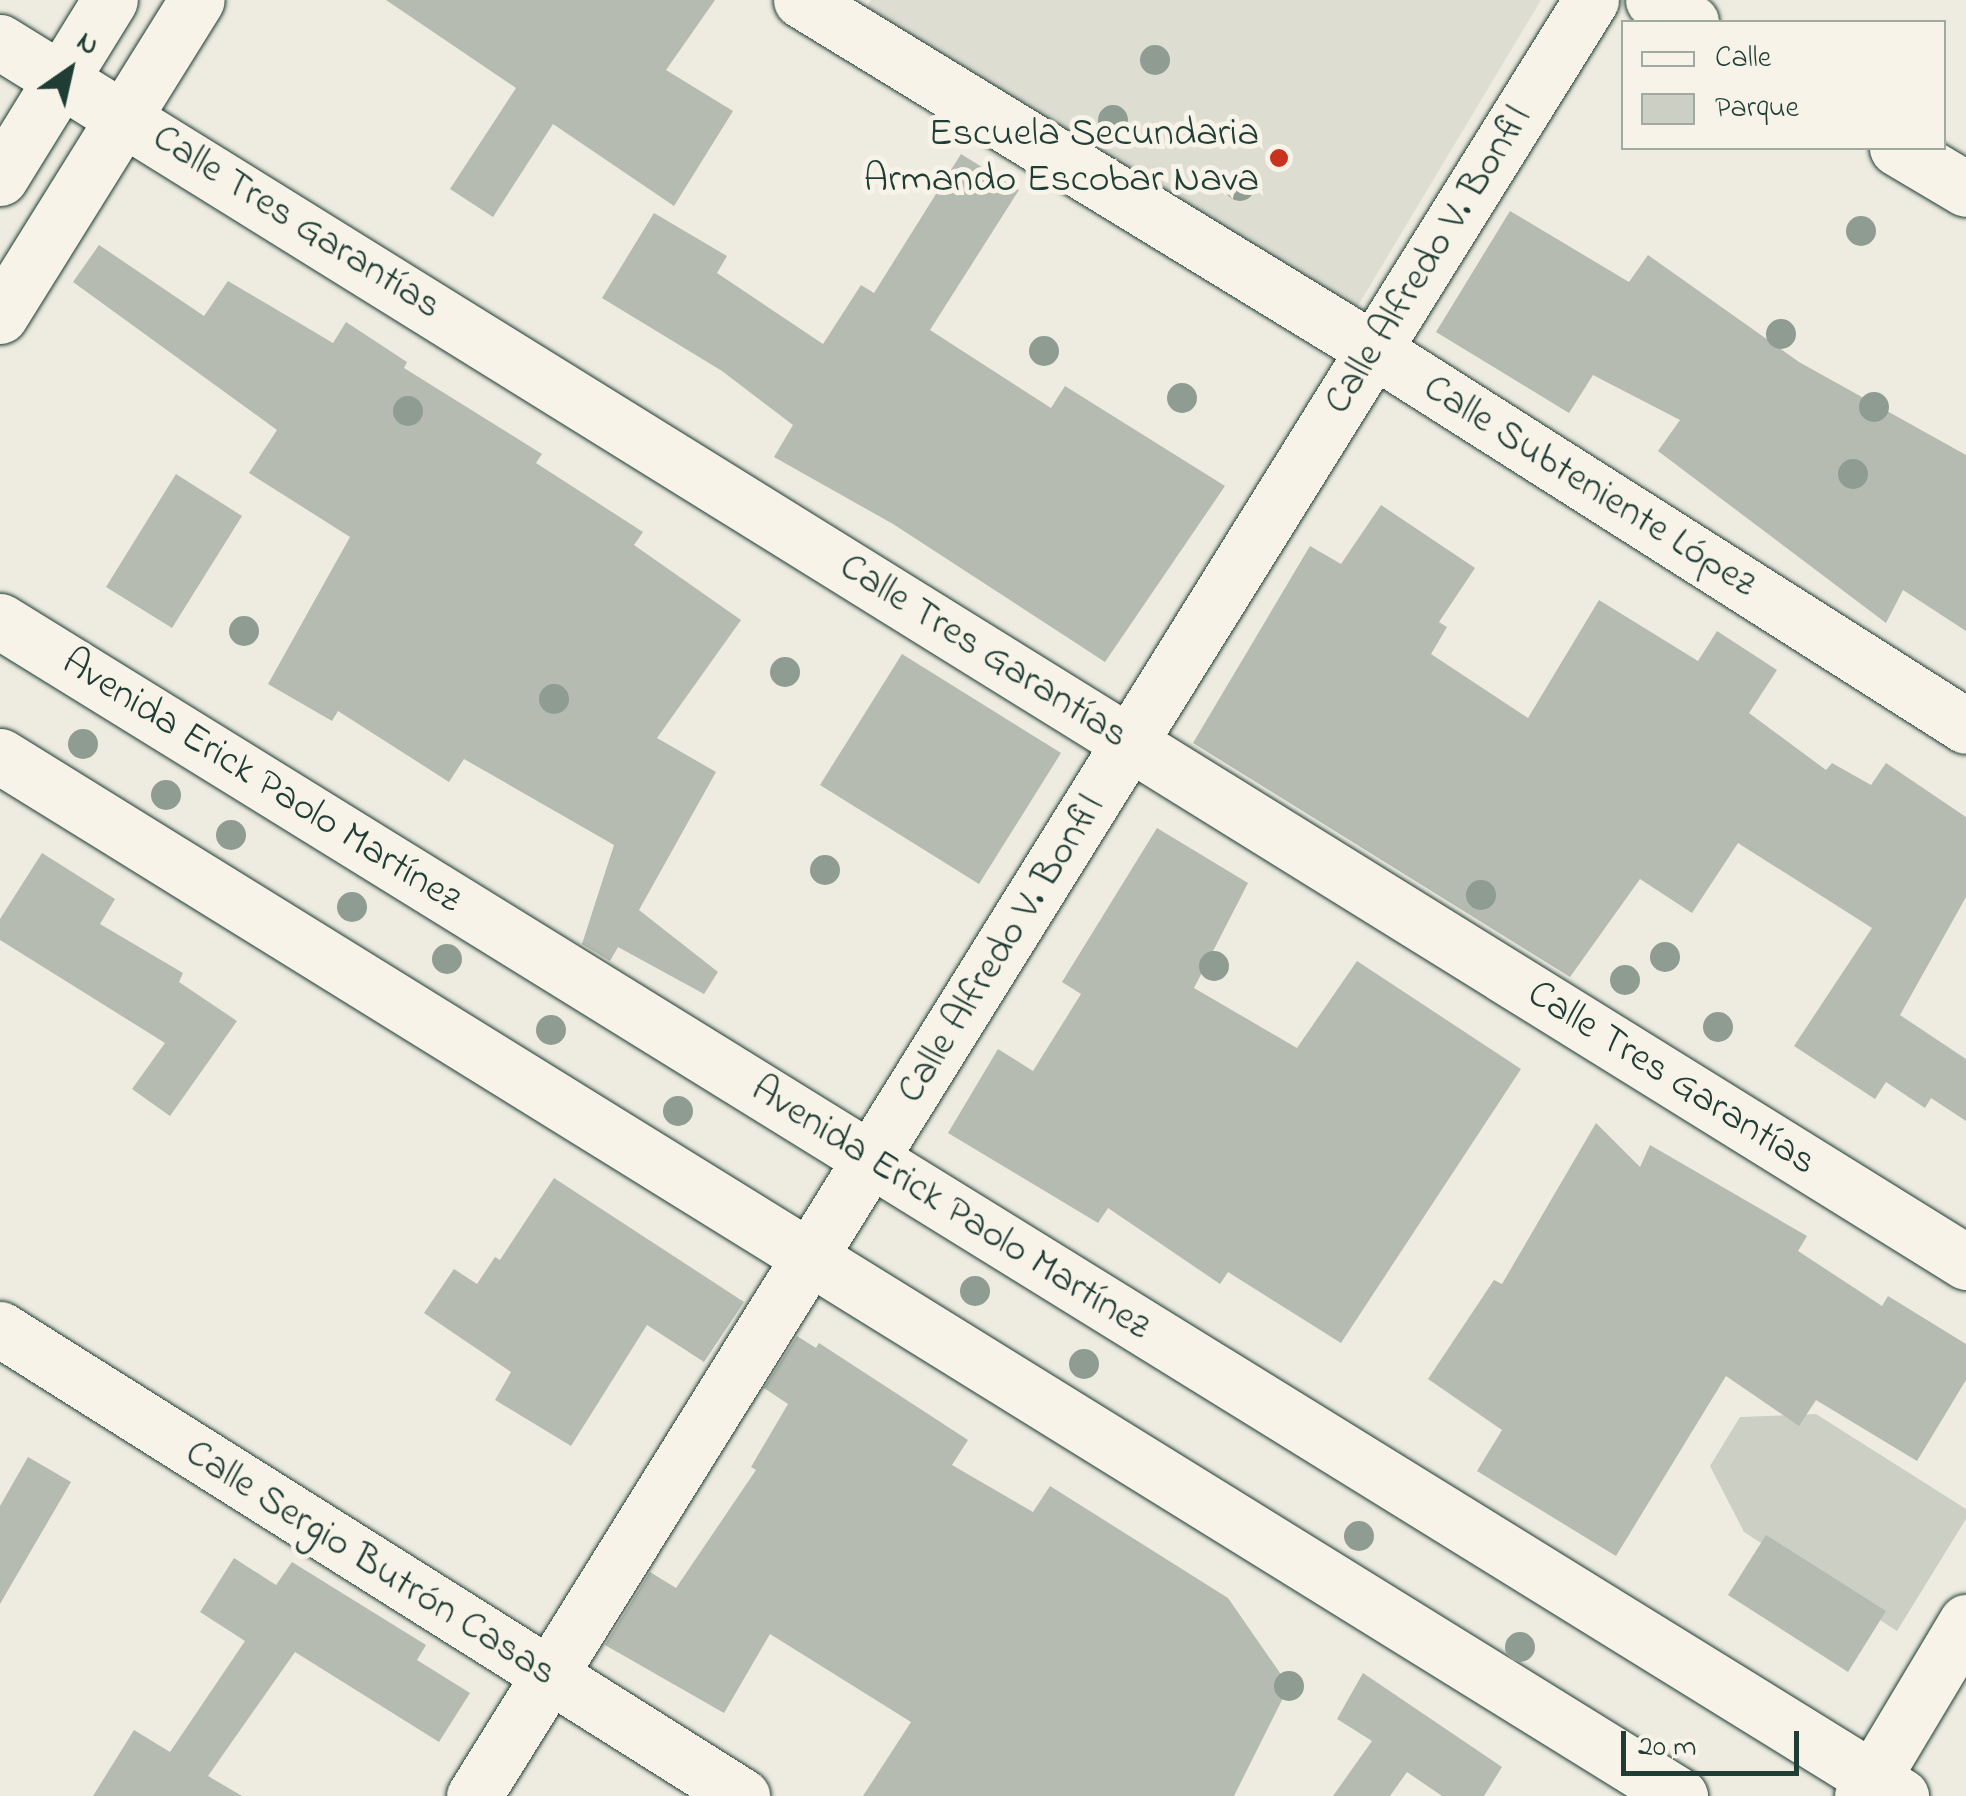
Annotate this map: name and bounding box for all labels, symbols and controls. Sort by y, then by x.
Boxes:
north arrow [20,20,120,120]
legend [1621,20,1946,150]
text: N [68,22,106,67]
text: Calle [1715,37,1771,81]
text: Parque [1715,87,1799,131]
street label: Calle Alfredo V. Bonfil [1315,98,1543,424]
place label: Escuela Secundaria Armando Escobar Nava [864,111,1259,205]
street label: Calle Tres Garantías [143,115,449,331]
marker: Escuela Secundaria Armando Escobar Nava [1268,147,1290,169]
street label: Calle Subteniente López [1414,365,1764,609]
street label: Calle Tres Garantías [830,544,1136,760]
street label: Avenida Erick Paolo Martínez [52,639,470,925]
street label: Calle Alfredo V. Bonfil [888,787,1116,1113]
street label: Calle Tres Garantías [1518,971,1824,1187]
street label: Avenida Erick Paolo Martínez [741,1066,1159,1352]
street label: Calle Sergio Butrón Casas [175,1430,565,1698]
scale bar [1626,1711,1804,1773]
text: 20 m [1638,1726,1697,1770]

